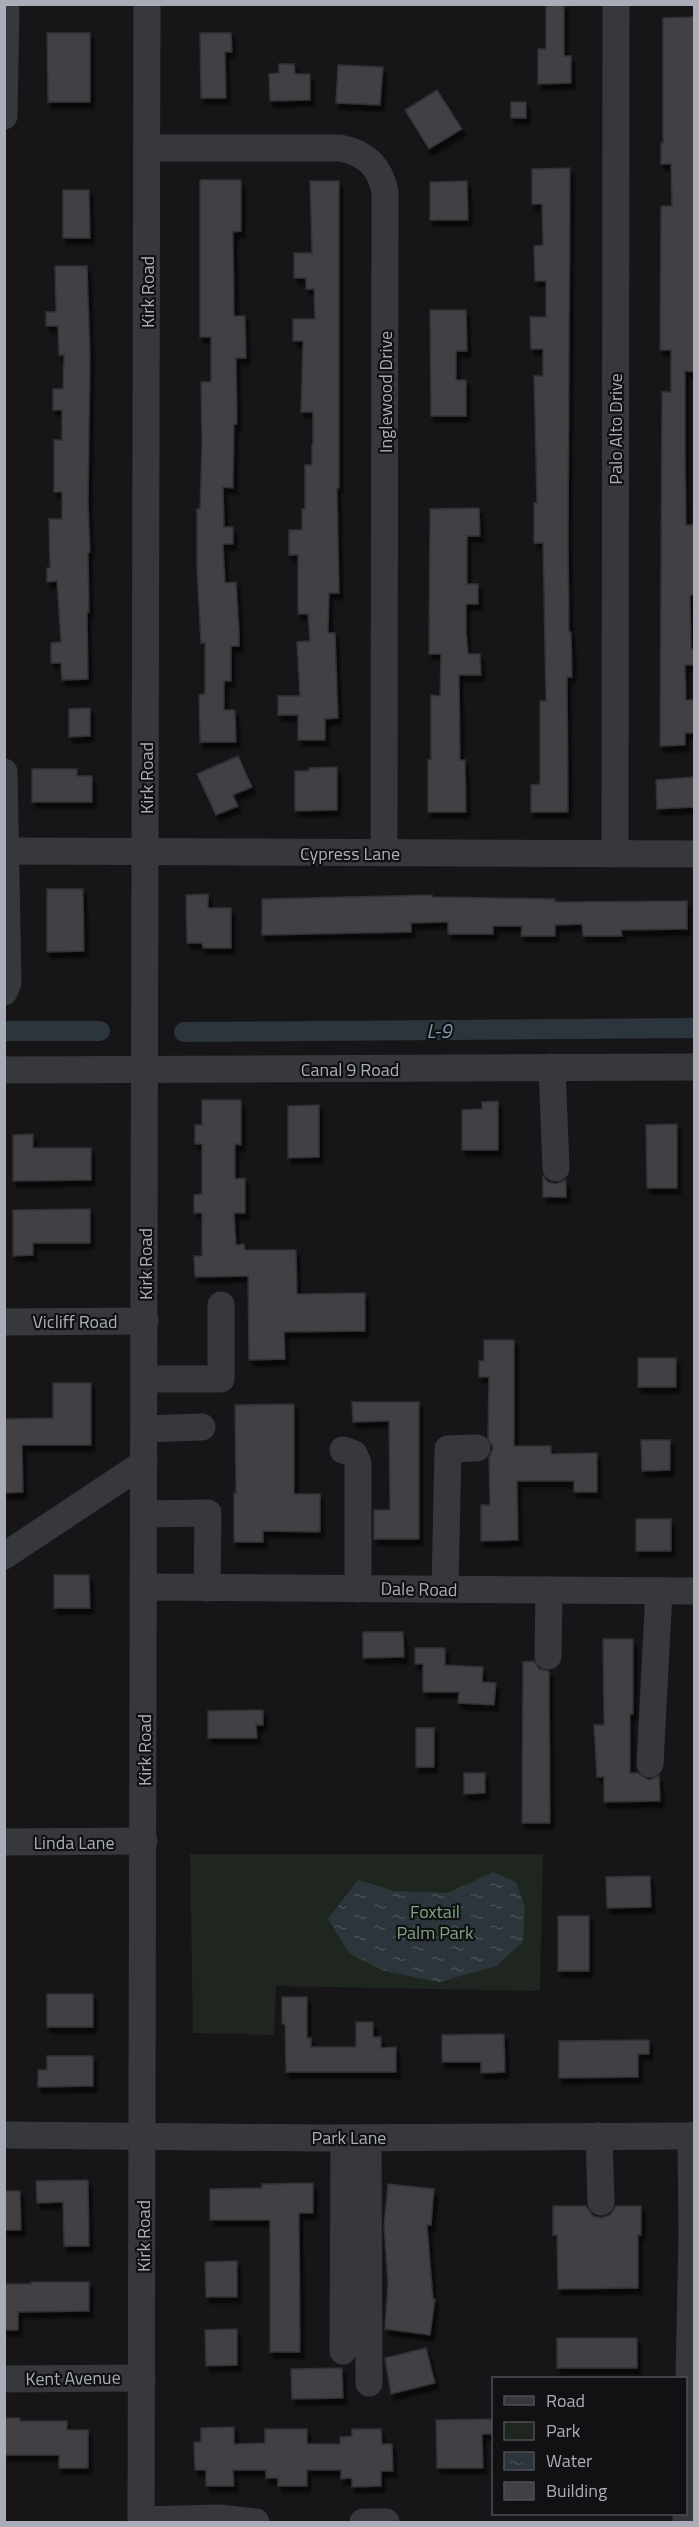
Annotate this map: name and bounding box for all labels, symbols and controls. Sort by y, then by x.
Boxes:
street label: Kirk Road [134,256,161,328]
street label: Inglewood Drive [372,331,399,453]
street label: Palo Alto Drive [602,373,629,485]
street label: Kirk Road [133,742,160,814]
street label: Cypress Lane [300,840,400,867]
water label: L-9 [426,1015,452,1046]
street label: Canal 9 Road [301,1056,399,1083]
street label: Kirk Road [132,1228,159,1300]
street label: Vicliff Road [32,1308,118,1335]
street label: Dale Road [380,1575,458,1603]
street label: Kirk Road [131,1714,158,1786]
street label: Linda Lane [33,1829,115,1856]
park label: Foxtail Palm Park [396,1898,474,1946]
street label: Park Lane [312,2124,386,2151]
street label: Kirk Road [130,2200,157,2272]
street label: Kent Avenue [25,2364,121,2392]
legend [492,2377,687,2515]
text: Road [546,2387,585,2414]
text: Park [546,2417,581,2444]
text: Water [546,2447,592,2474]
text: Building [546,2477,607,2504]

